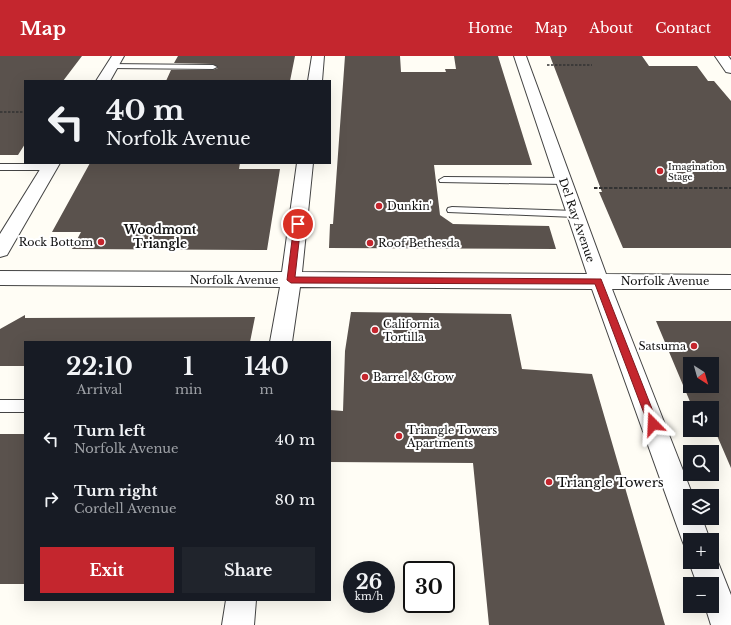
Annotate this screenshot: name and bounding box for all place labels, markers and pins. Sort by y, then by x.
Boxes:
place label: Imagination Stage [668,161,725,182]
marker: Imagination Stage [655,166,665,176]
place label: Dunkin' [387,199,432,213]
marker: Dunkin' [374,201,384,211]
pin [281,207,315,241]
place label: Rock Bottom [19,235,93,249]
place label: Roof Bethesda [378,236,461,250]
marker: Rock Bottom [96,237,106,247]
marker: Roof Bethesda [365,238,375,248]
place label: California Tortilla [383,317,440,344]
marker: California Tortilla [370,325,380,335]
place label: Satsuma [638,339,687,353]
marker: Satsuma [689,341,699,351]
place label: Barrel & Crow [373,370,455,384]
marker: Barrel & Crow [360,372,370,382]
place label: Triangle Towers Apartments [406,423,497,450]
marker: Triangle Towers Apartments [394,431,404,441]
place label: Triangle Towers [557,474,664,491]
marker: Triangle Towers [544,477,554,487]

